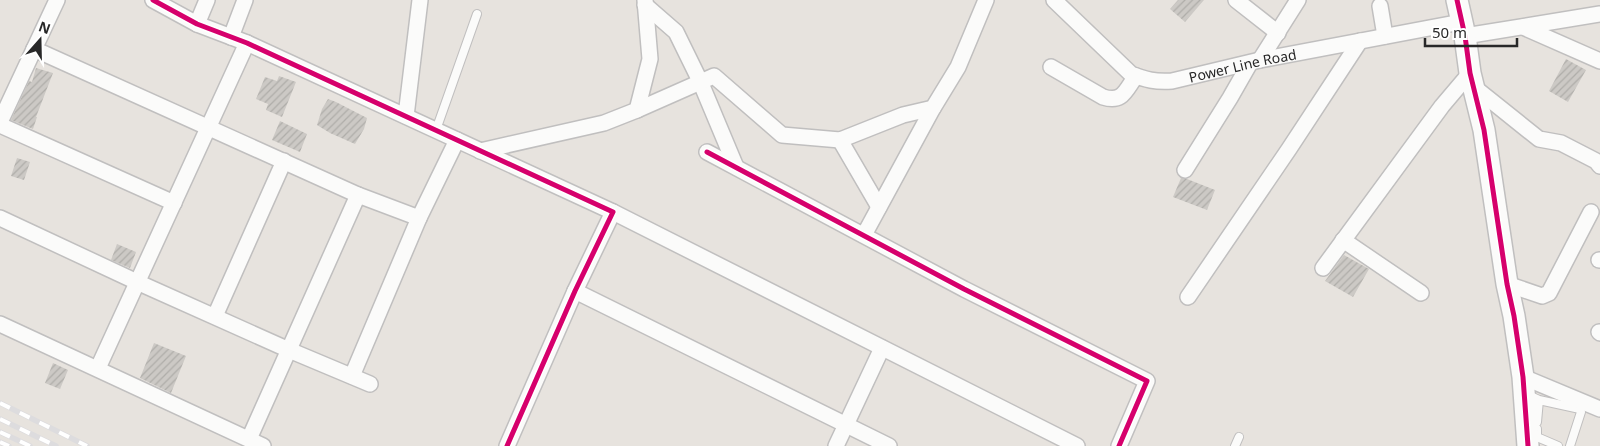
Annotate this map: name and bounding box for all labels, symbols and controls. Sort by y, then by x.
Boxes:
north arrow [15,15,65,65]
scale bar [1425,15,1518,47]
text: N [36,16,53,38]
text: 50 m [1432,22,1467,42]
street label: Power Line Road [1187,44,1298,86]

